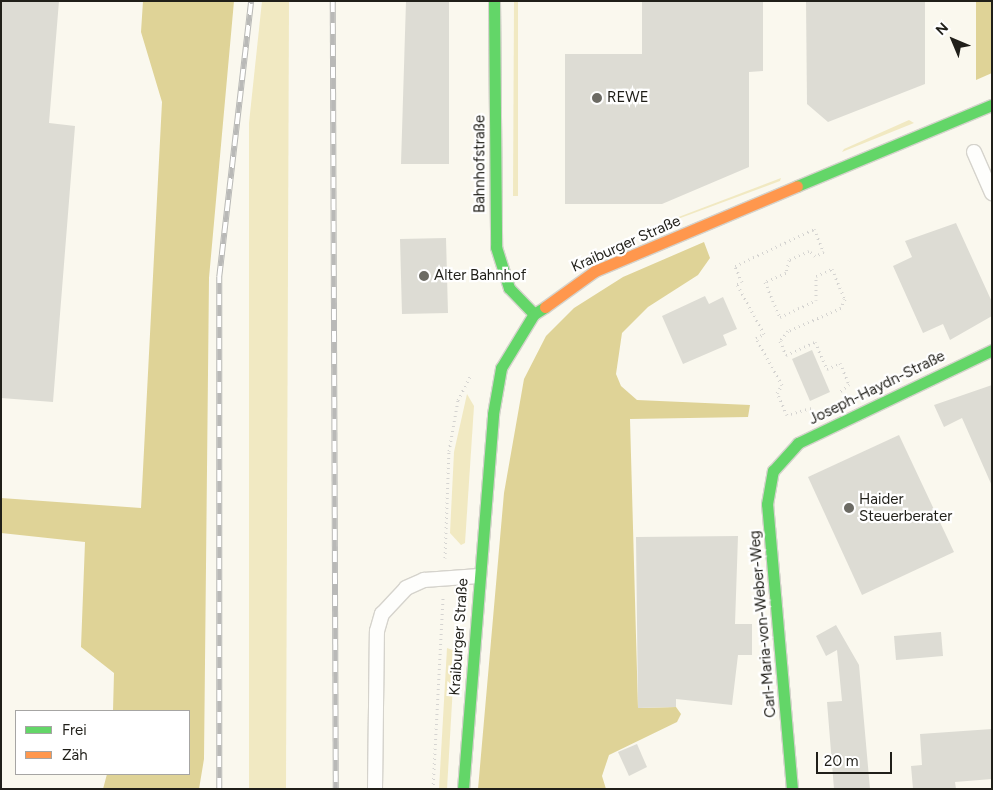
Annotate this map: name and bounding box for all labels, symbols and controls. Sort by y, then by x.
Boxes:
north arrow [928,15,978,65]
text: N [932,19,952,39]
place label: REWE [607,89,649,107]
marker: REWE [591,92,603,104]
street label: Bahnhofstraße [471,115,489,213]
street label: Kraiburger Straße [569,212,683,276]
place label: Alter Bahnhof [434,267,526,285]
marker: Alter Bahnhof [418,270,430,282]
street label: Joseph-Haydn-Straße [806,347,948,429]
place label: Haider Steuerberater [859,490,952,525]
marker: Haider Steuerberater [843,502,855,514]
street label: Carl-Maria-von-Weber-Weg [746,530,780,718]
street label: Kraiburger Straße [446,578,472,696]
legend [15,710,190,775]
text: Frei [62,721,87,739]
scale bar [818,742,894,774]
text: Zäh [62,746,88,764]
text: 20 m [824,752,858,770]

